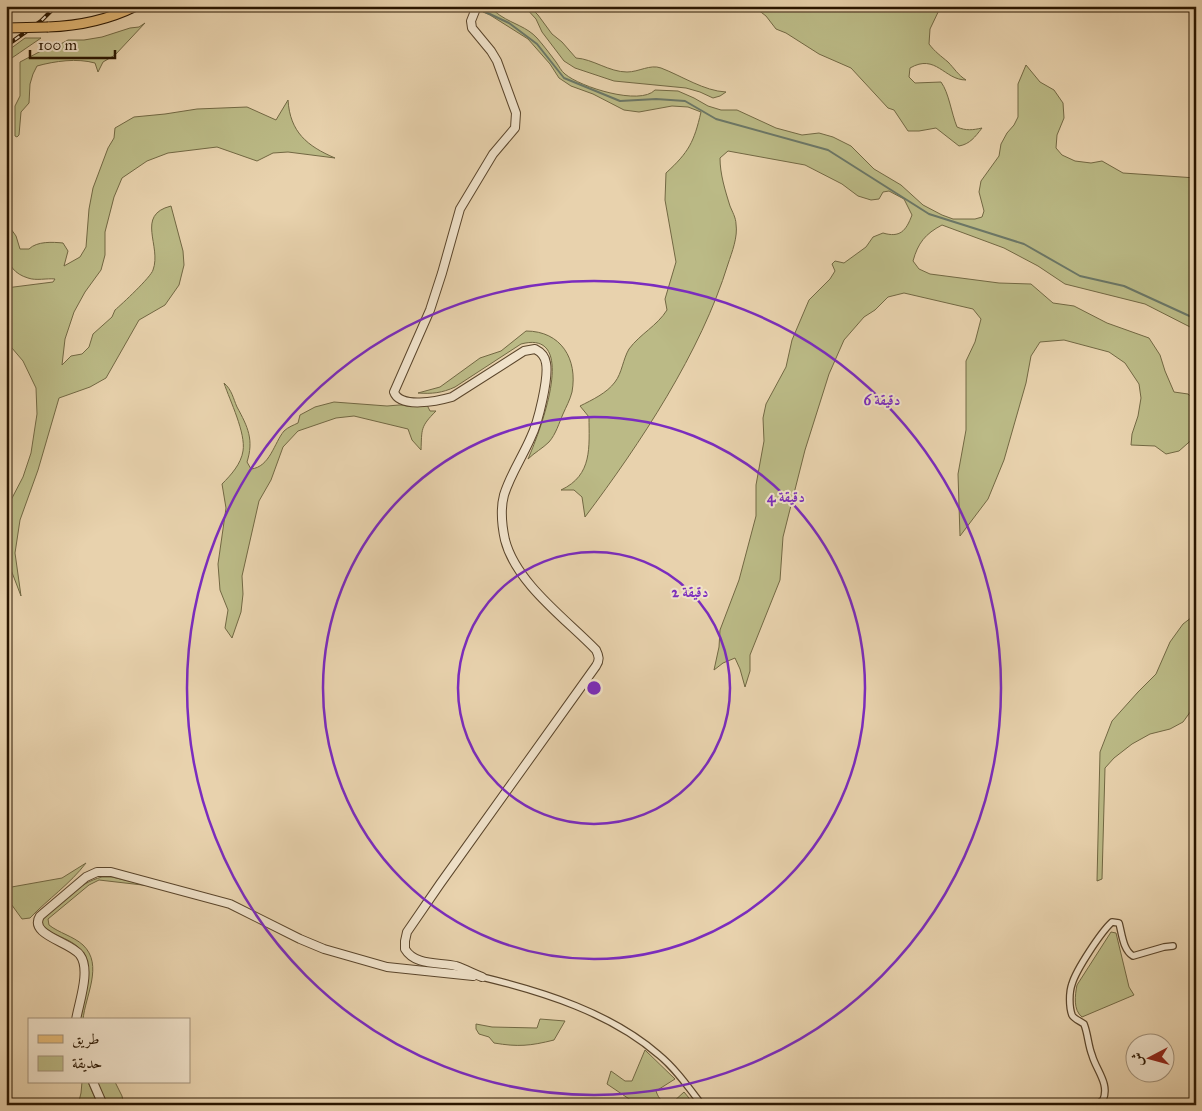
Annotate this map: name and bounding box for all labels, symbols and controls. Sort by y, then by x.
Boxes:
scale bar [30,28,115,60]
text: 100 m [38,36,78,54]
text: 6 دقيقة [863,391,901,409]
text: 4 دقيقة [767,488,805,507]
text: 2 دقيقة [672,583,708,601]
centre of rings [585,679,603,697]
legend [28,1018,190,1084]
text: طريق [72,1030,99,1049]
north arrow [1124,1034,1174,1084]
text: ش [1128,1051,1147,1067]
text: حديقة [72,1054,102,1072]

